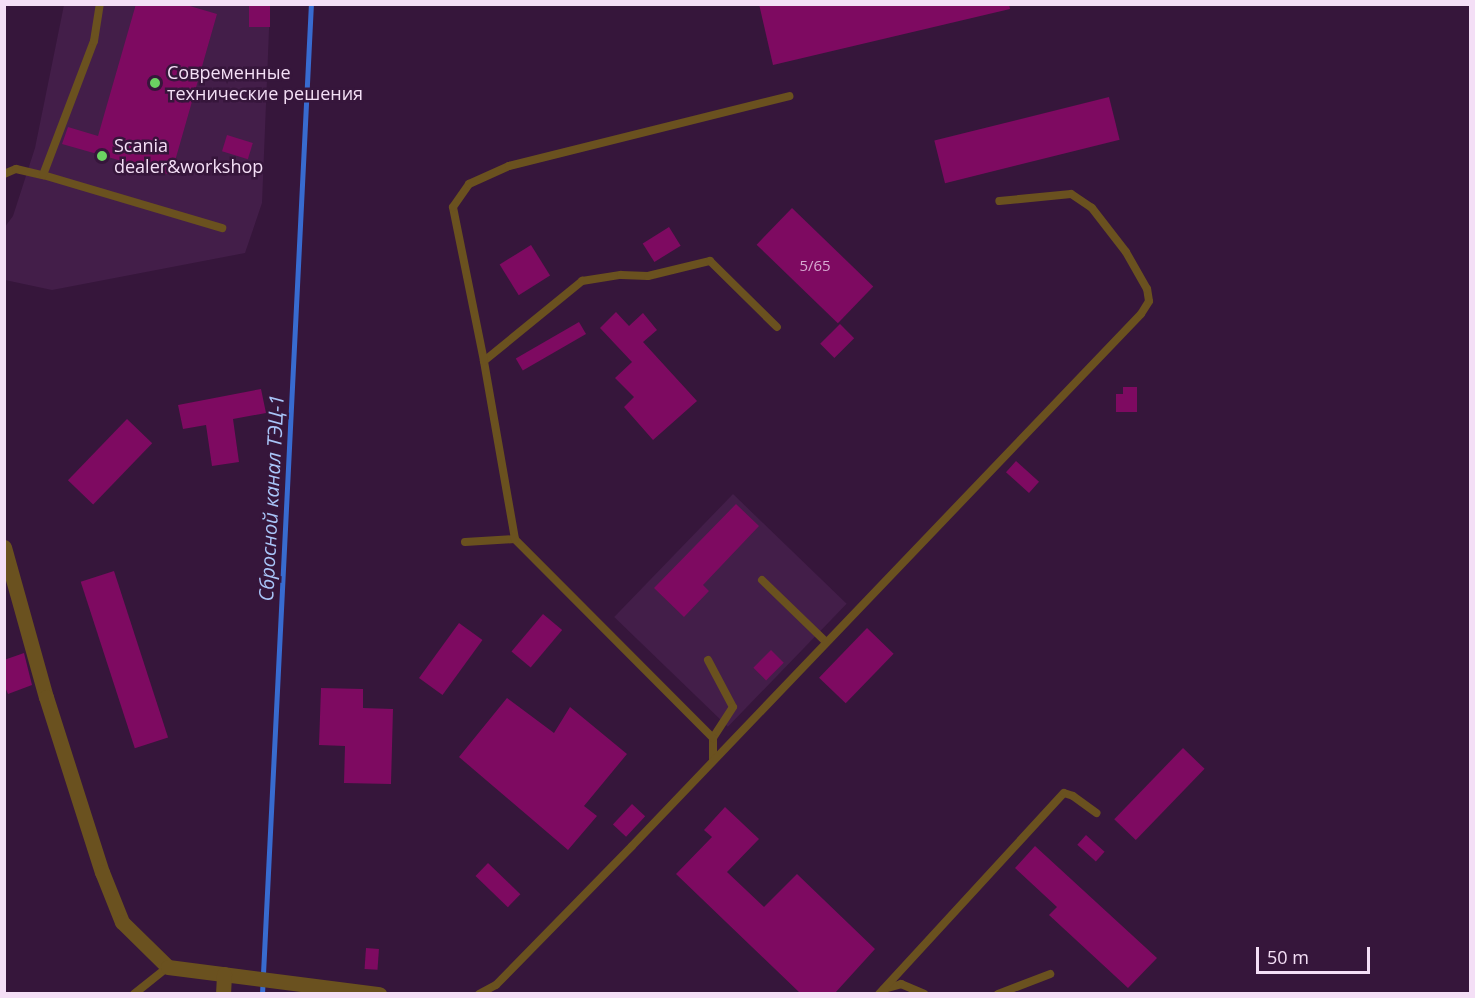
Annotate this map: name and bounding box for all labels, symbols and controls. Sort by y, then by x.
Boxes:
place label: Современные технические решения [167,62,363,104]
marker: Современные технические решения [148,76,162,90]
place label: Scania dealer&workshop [114,135,263,178]
marker: Scania dealer&workshop [95,149,109,163]
house number: 5/65 [799,257,831,275]
water label: Сбросной канал ТЭЦ-1 [254,394,288,602]
scale bar [1259,935,1373,973]
text: 50 m [1267,945,1309,969]

